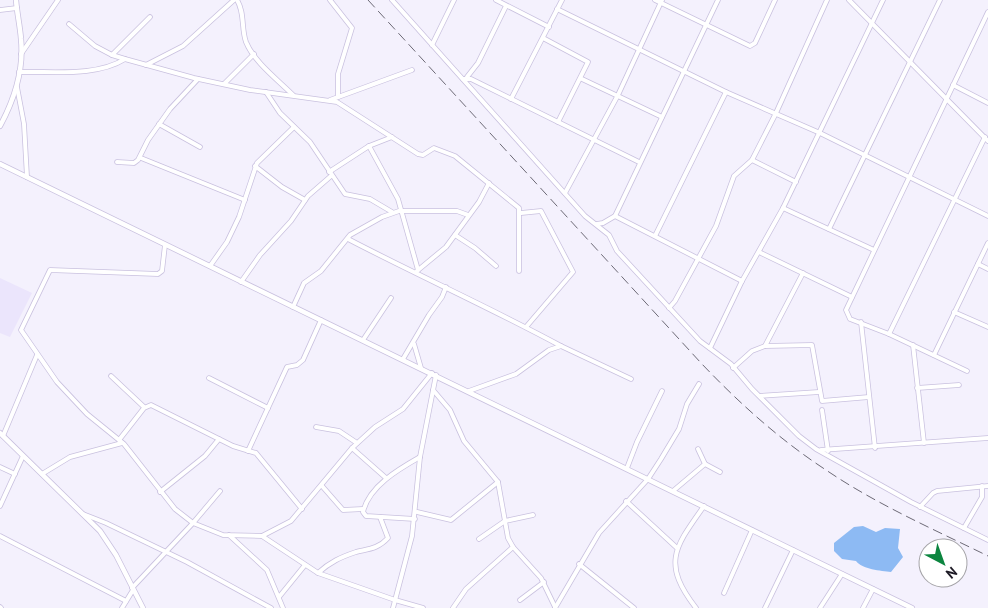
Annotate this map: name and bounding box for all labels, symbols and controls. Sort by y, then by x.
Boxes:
north arrow [918,538,968,588]
text: N [942,563,961,583]

